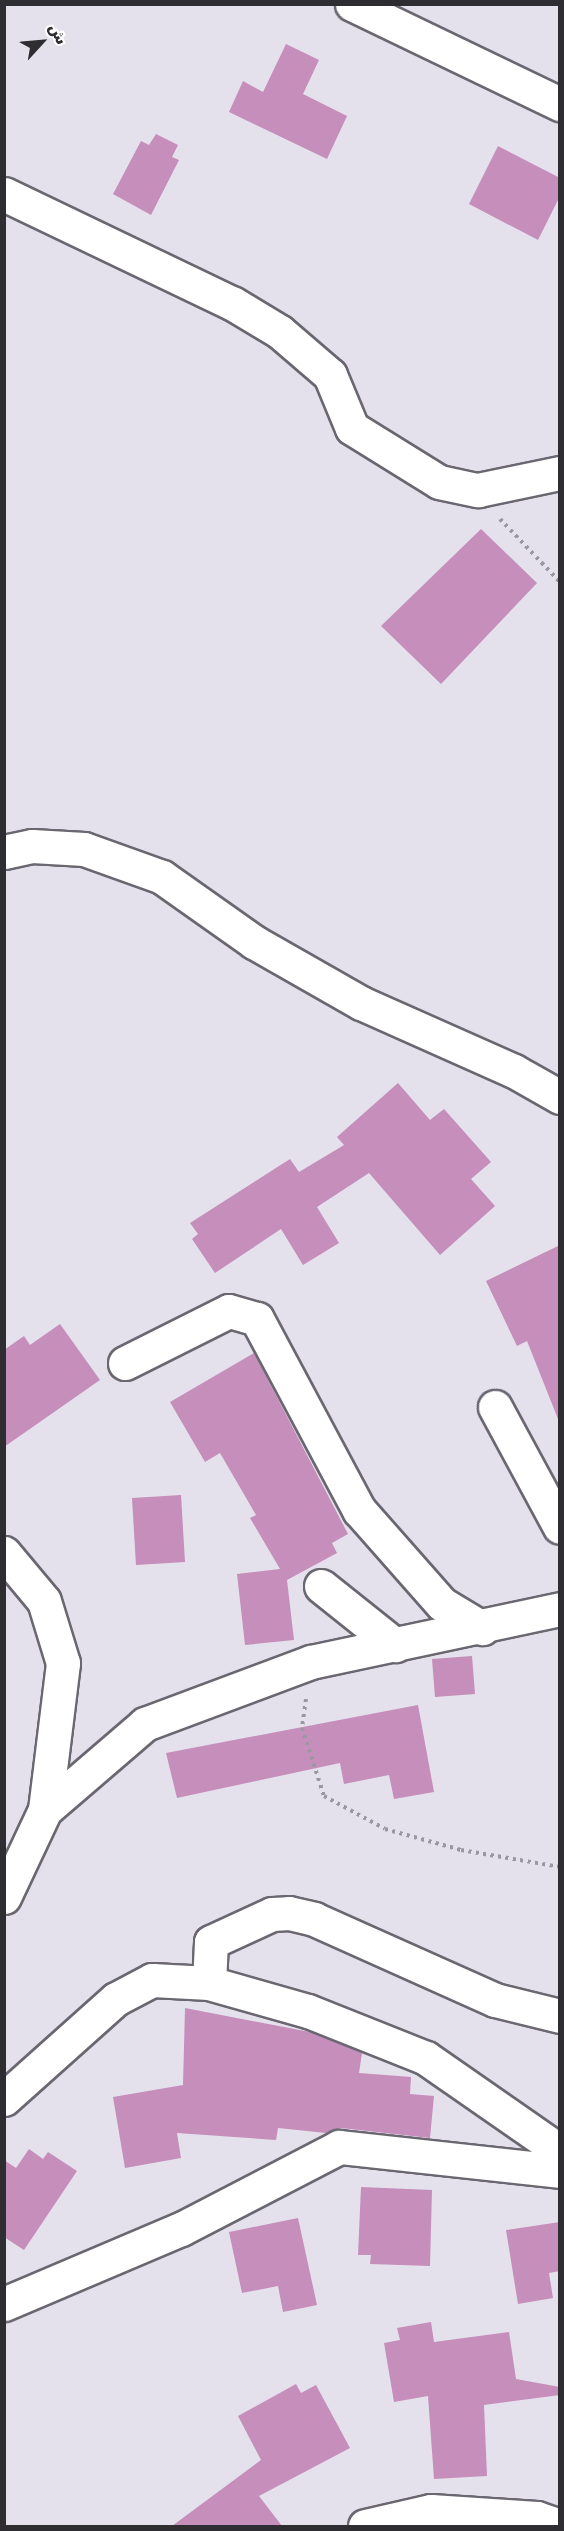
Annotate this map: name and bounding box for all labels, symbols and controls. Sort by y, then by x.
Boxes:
north arrow [12,12,72,72]
text: ش [45,20,72,48]

